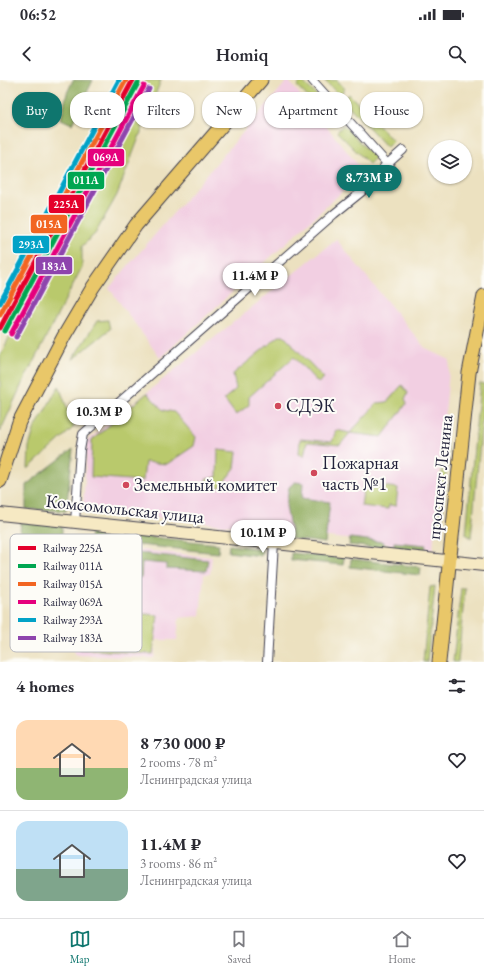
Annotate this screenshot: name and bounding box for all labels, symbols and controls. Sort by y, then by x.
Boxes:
text: 06:52 [20,5,56,24]
icon: back [16,43,38,65]
text: Homiq [216,43,268,66]
icon: search [446,43,468,65]
chip: Buy [12,92,62,128]
chip: Rent [70,92,125,128]
chip: Filters [133,92,194,128]
chip: New [202,92,256,128]
chip: Apartment [264,92,352,128]
chip: House [360,92,423,128]
map controls [428,140,472,184]
button: layers [428,140,472,184]
line badge: 069А [87,148,125,167]
text: 069А [93,150,119,164]
pin: 8.73M ₽ [332,165,406,199]
text: 8.73M ₽ [346,169,392,186]
line badge: 011А [67,171,105,190]
text: 011А [73,173,99,187]
line badge: 225А [48,194,85,214]
text: 225А [53,197,79,211]
line badge: 015А [30,214,68,234]
text: 015А [36,217,62,231]
line badge: 293А [12,235,50,254]
text: 293А [18,237,44,251]
line badge: 183А [35,256,73,275]
text: 183А [41,259,67,273]
pin: 11.4M ₽ [218,263,292,297]
text: 11.4M ₽ [232,267,278,284]
place label: СДЭК [286,394,335,417]
pin: 10.3M ₽ [62,399,136,433]
marker: СДЭК [273,401,283,411]
text: 10.3M ₽ [76,403,122,420]
street label: проспект Ленина [422,413,458,540]
place label: Пожарная часть №1 [322,451,399,495]
marker: Пожарная часть №1 [309,468,319,478]
place label: Земельный комитет [134,473,278,496]
marker: Земельный комитет [121,480,131,490]
street label: Комсомольская улица [45,489,206,528]
pin: 10.1M ₽ [226,520,300,554]
text: 10.1M ₽ [240,524,286,541]
legend [10,534,142,652]
text: Railway 225А [43,541,103,555]
text: Railway 011А [43,559,103,573]
text: Railway 015А [43,577,103,591]
text: Railway 069А [43,595,103,609]
text: Railway 293А [43,613,103,627]
text: Railway 183А [43,631,103,645]
text: 4 homes [16,675,74,697]
icon: filters [446,675,468,697]
text: 8 730 000 ₽ [140,732,226,754]
icon: home [48,736,96,784]
icon: heart [446,749,468,771]
text: 2 rooms · 78 m² [140,754,217,771]
text: Ленинградская улица [140,771,252,788]
text: 11.4M ₽ [140,833,201,855]
icon: home [48,837,96,885]
icon: heart [446,850,468,872]
text: 3 rooms · 86 m² [140,855,217,872]
text: Ленинградская улица [140,872,252,889]
tab: Map [69,928,91,966]
tab: Saved [228,928,251,966]
tab: Home [388,928,415,966]

